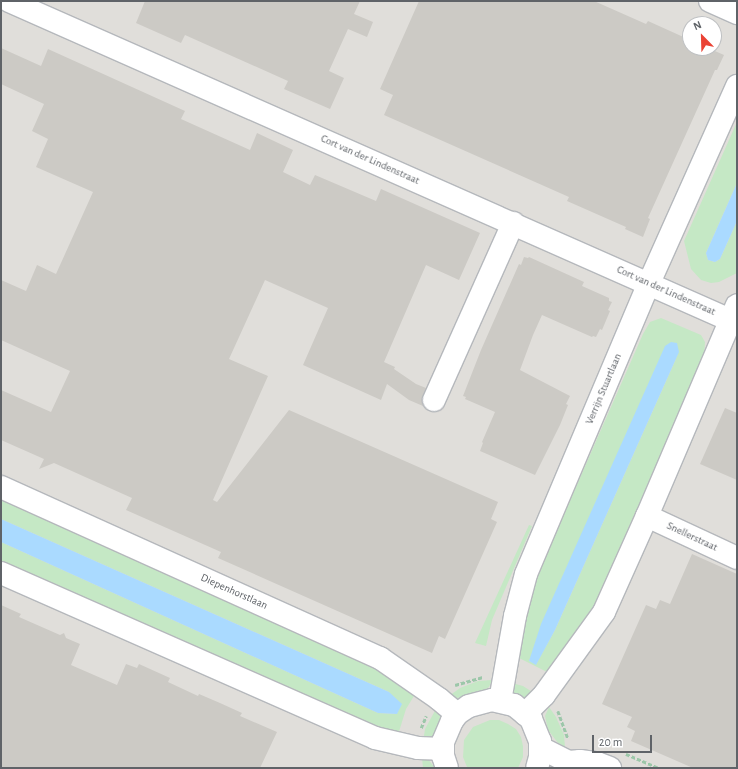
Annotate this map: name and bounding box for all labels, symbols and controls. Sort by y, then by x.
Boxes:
north arrow [682,16,722,56]
text: N [692,19,703,32]
street label: Cort van der Lindenstraat [319,132,421,188]
street label: Cort van der Lindenstraat [615,263,717,319]
street label: Verrijn Stuartlaan [583,352,625,426]
street label: Snellerstraat [664,519,720,555]
street label: Diepenhorstlaan [199,571,269,613]
scale bar [594,727,654,753]
text: 20 m [599,736,622,748]

